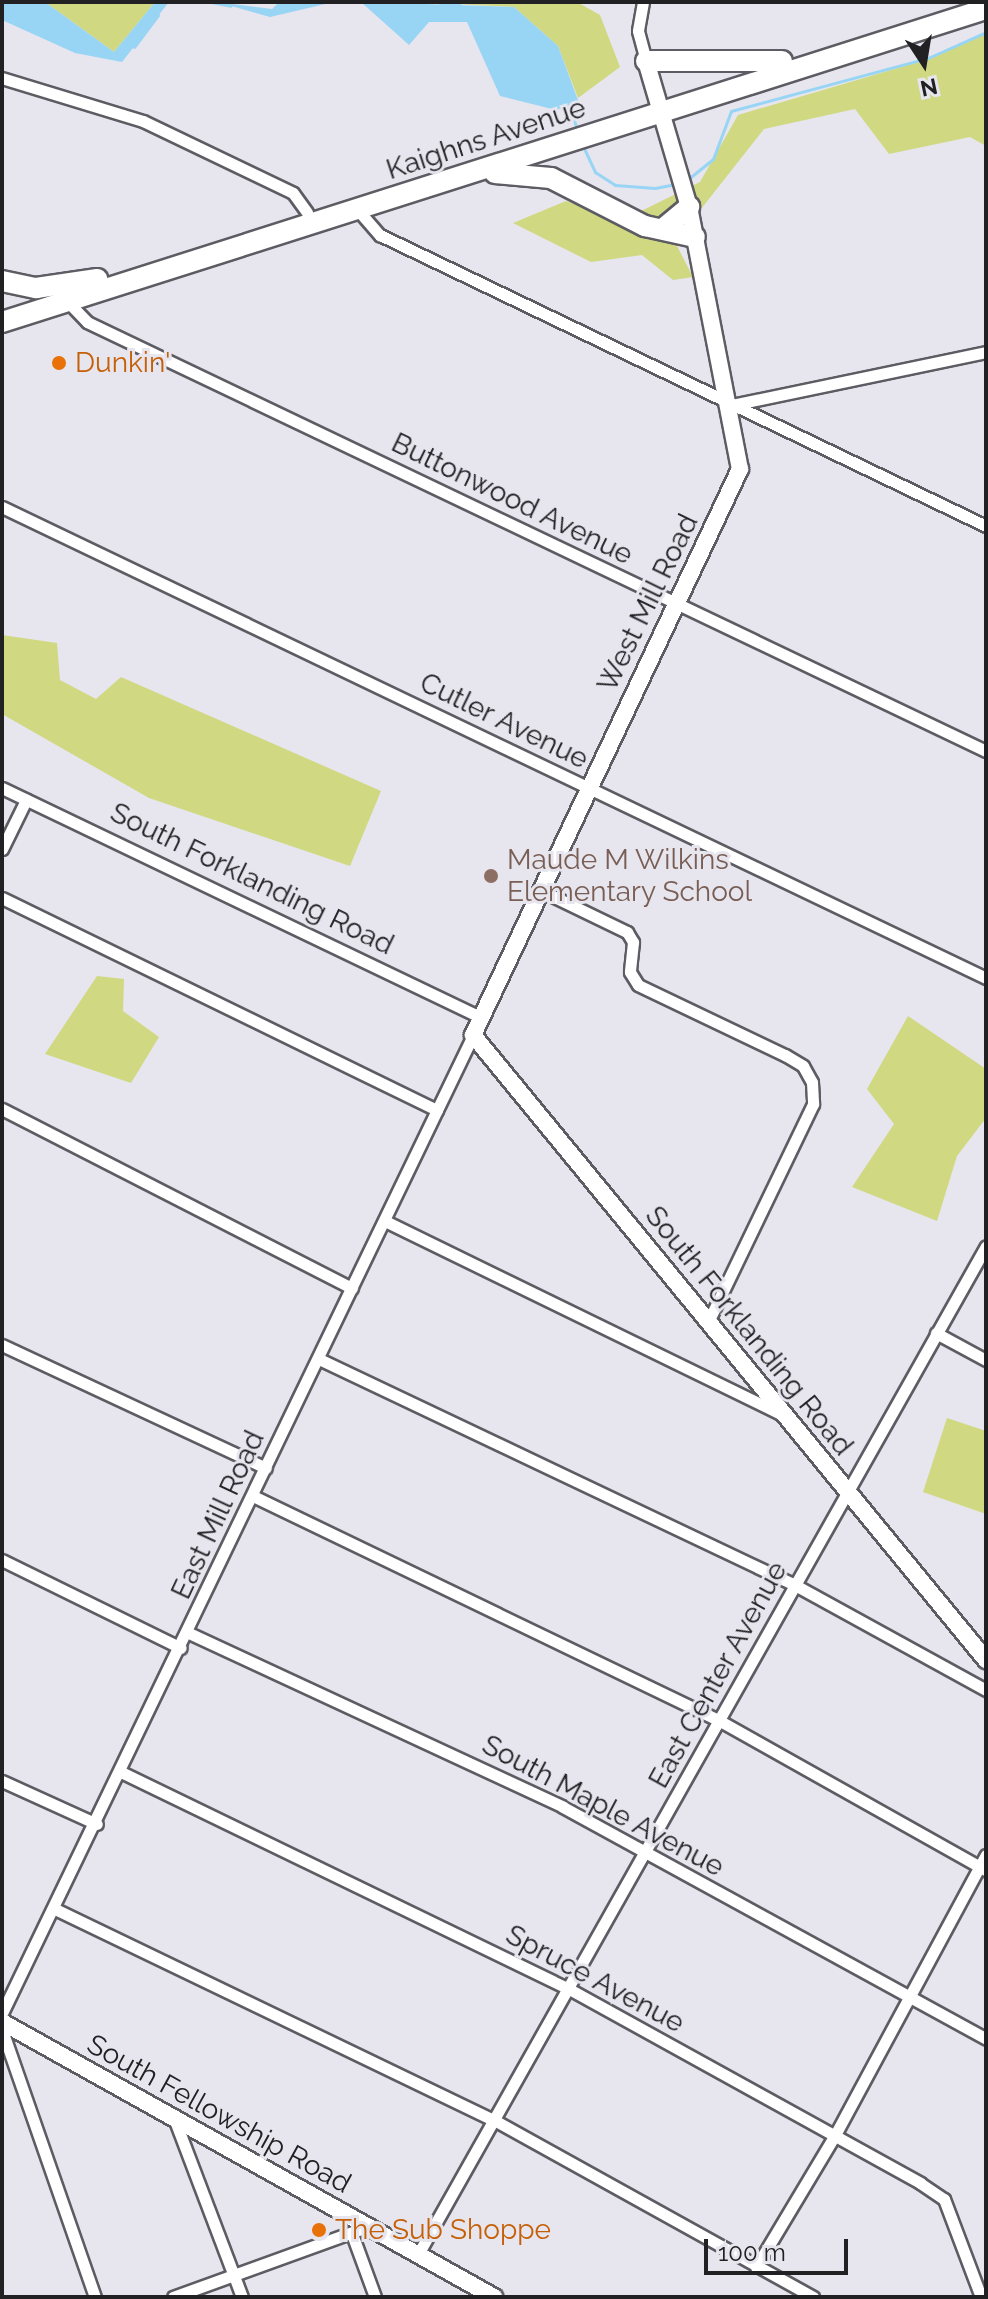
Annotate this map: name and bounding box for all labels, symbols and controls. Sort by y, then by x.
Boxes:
north arrow [884,24,964,104]
text: N [918,73,940,102]
street label: Kaighns Avenue [382,91,590,187]
place label: Dunkin' [75,346,170,380]
marker: Dunkin' [50,354,68,372]
street label: Buttonwood Avenue [386,426,638,572]
street label: West Mill Road [590,508,706,698]
street label: Cutler Avenue [414,665,594,777]
street label: South Forklanding Road [105,796,399,962]
place label: Maude M Wilkins Elementary School [507,843,753,909]
marker: Maude M Wilkins Elementary School [482,867,500,885]
street label: South Forklanding Road [638,1200,860,1462]
street label: East Mill Road [164,1425,272,1605]
street label: East Center Avenue [642,1555,794,1795]
street label: South Maple Avenue [476,1728,730,1884]
street label: Spruce Avenue [500,1918,690,2040]
street label: South Fellowship Road [81,2027,357,2201]
place label: The Sub Shoppe [335,2213,551,2247]
marker: The Sub Shoppe [310,2221,328,2239]
scale bar [708,2223,852,2273]
text: 100 m [718,2238,786,2267]

